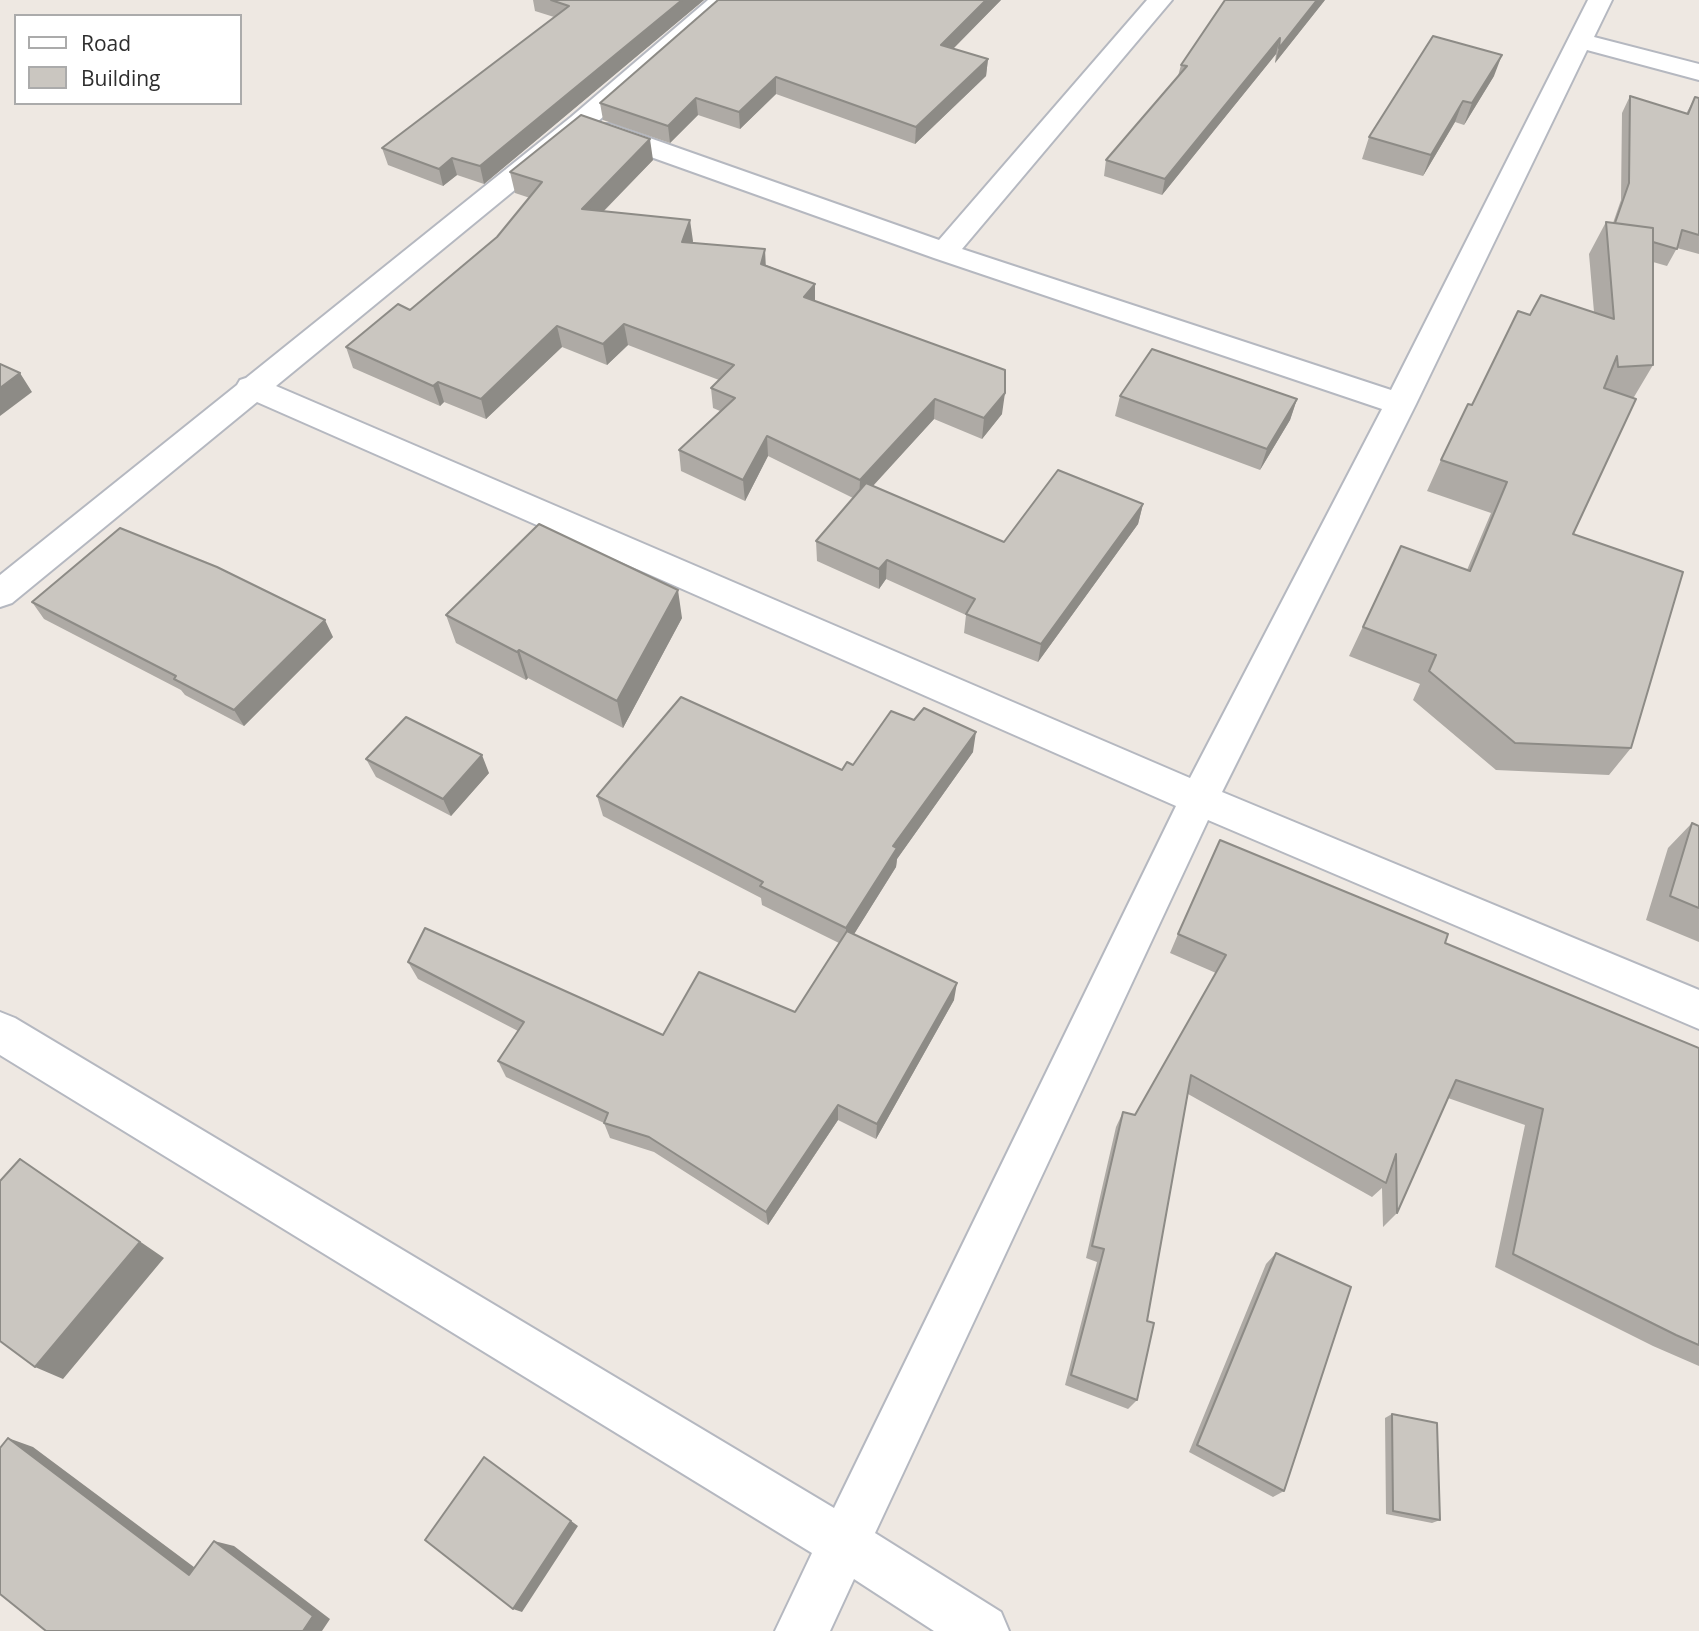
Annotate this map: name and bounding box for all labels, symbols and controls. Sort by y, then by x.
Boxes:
legend [14,14,242,105]
text: Road [81,29,131,57]
text: Building [81,64,160,92]

